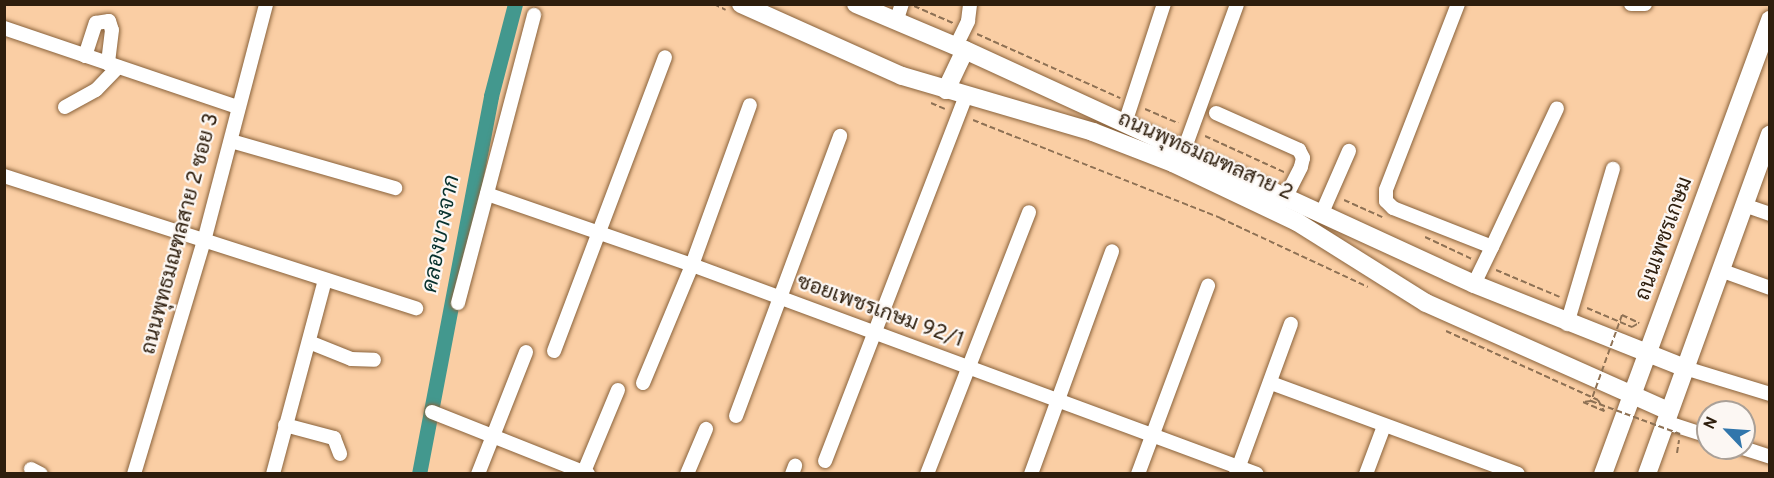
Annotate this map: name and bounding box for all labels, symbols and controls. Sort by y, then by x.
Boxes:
street label: ถนนพุทธมณฑลสาย 2 [1114,107,1296,207]
street label: ถนนพุทธมณฑลสาย 2 ซอย 3 [137,111,225,357]
water label: คลองบางจาก [418,173,466,295]
street label: ถนนเพชรเกษม [1631,174,1699,304]
street label: ซอยเพชรเกษม 92/1 [793,270,967,354]
north arrow [1696,400,1756,460]
text: N [1700,414,1723,433]

